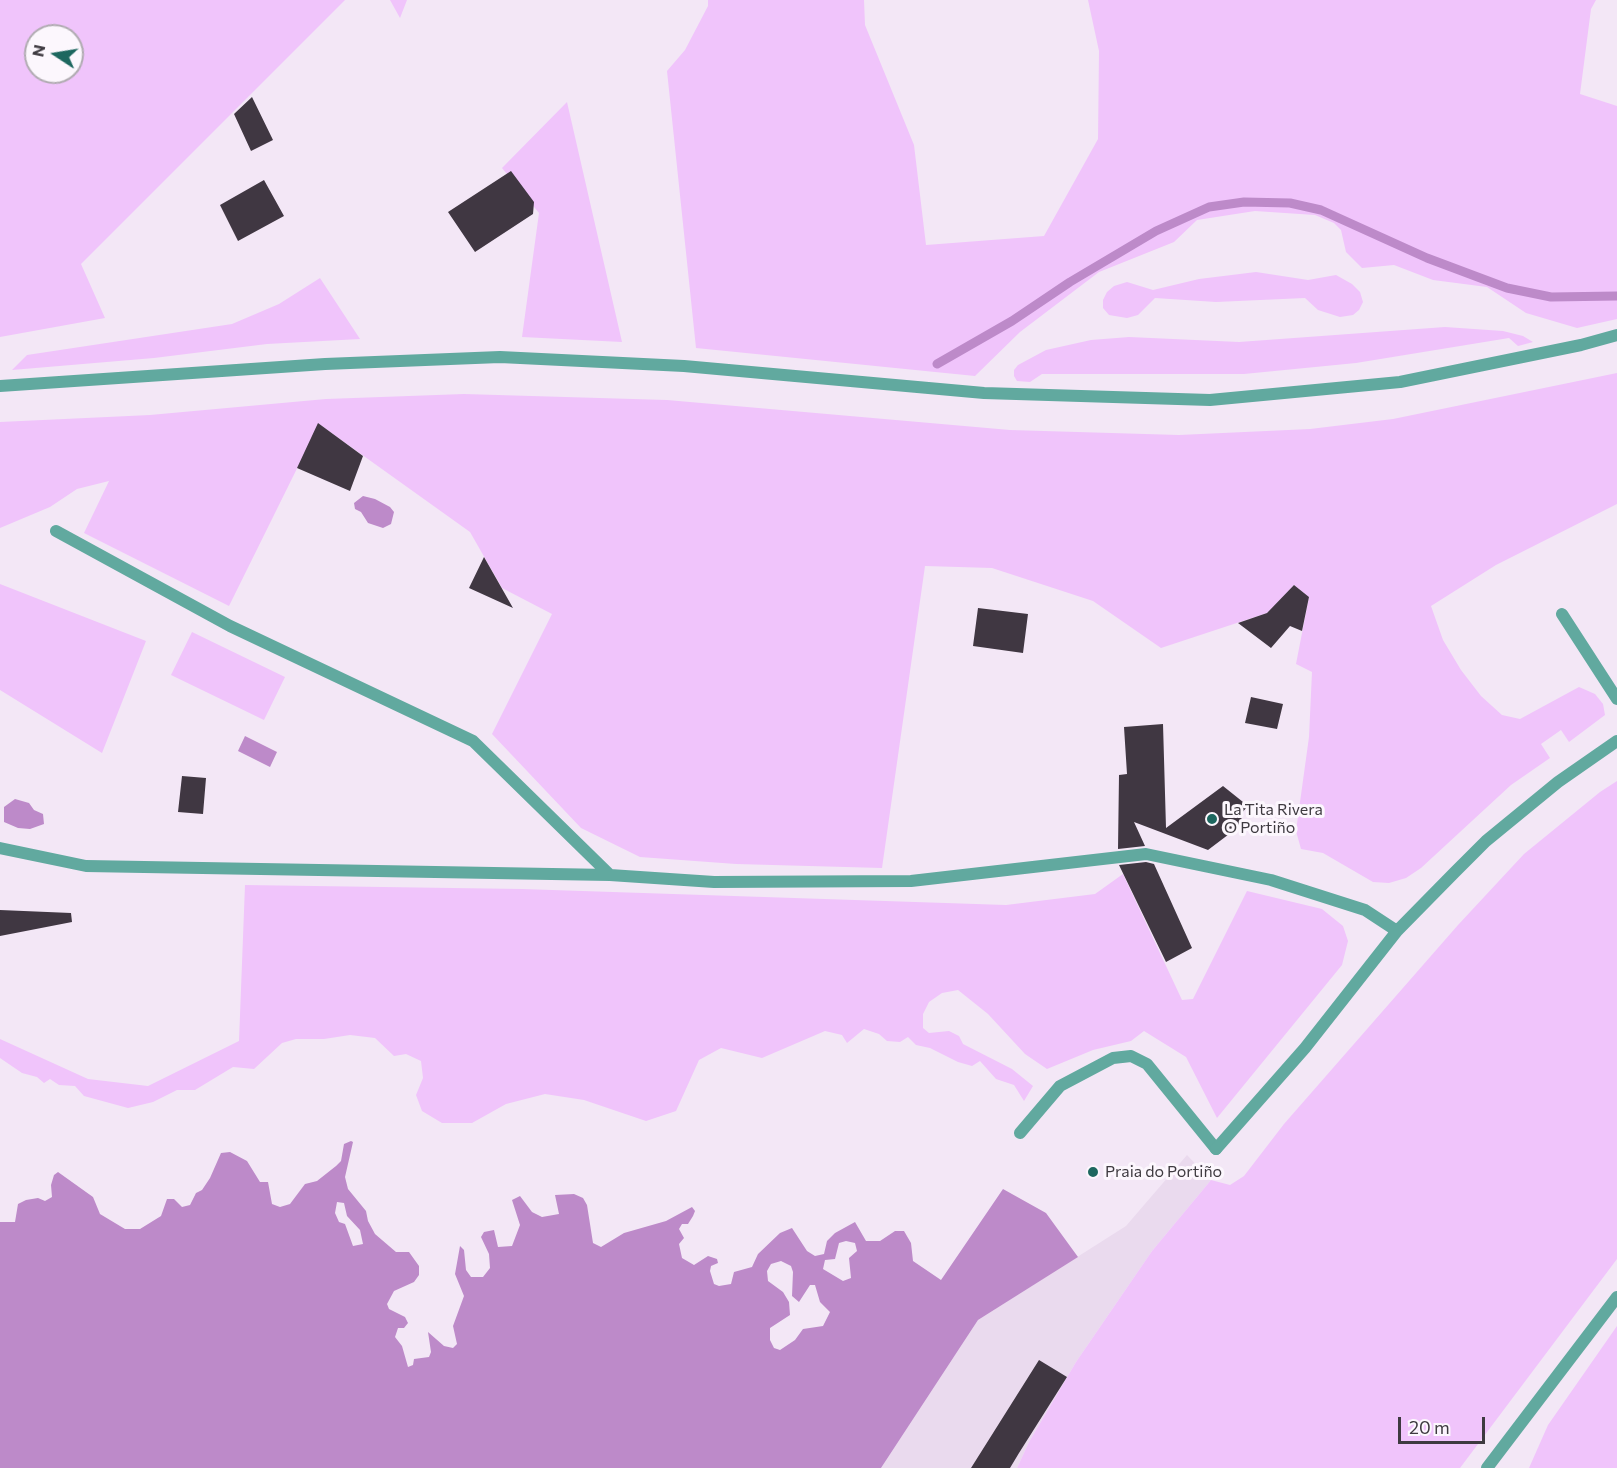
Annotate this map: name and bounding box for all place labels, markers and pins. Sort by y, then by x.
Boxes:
place label: La Tita Rivera O Portiño [1224,800,1323,838]
marker: La Tita Rivera O Portiño [1205,812,1219,826]
place label: Praia do Portiño [1105,1162,1222,1182]
marker: Praia do Portiño [1086,1165,1100,1179]

